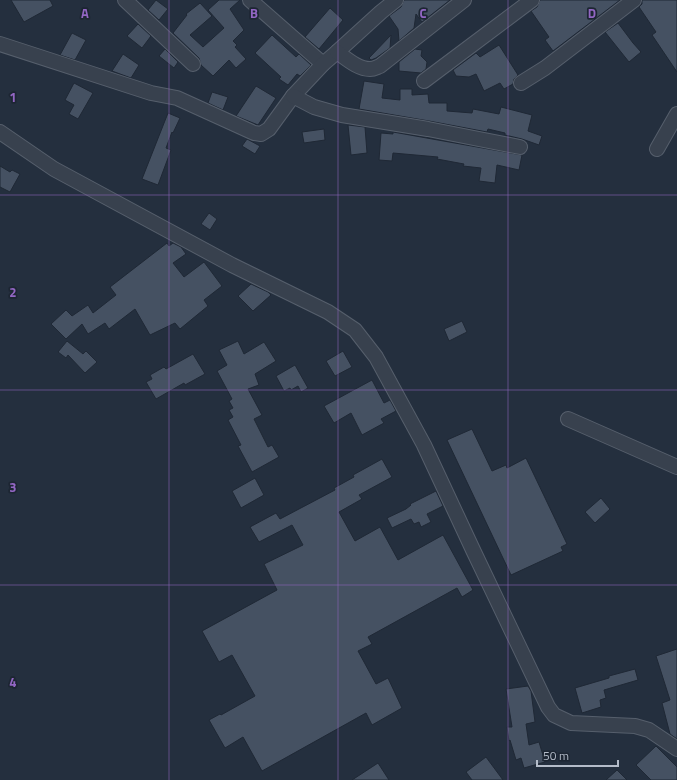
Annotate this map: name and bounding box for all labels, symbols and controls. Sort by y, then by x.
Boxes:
text: A [81,3,89,23]
text: B [250,3,258,23]
text: C [419,3,427,23]
text: D [588,3,596,23]
text: 1 [9,87,17,107]
text: 2 [9,282,17,302]
text: 3 [9,477,17,497]
text: 4 [9,672,17,692]
scale bar [537,742,618,768]
text: 50 m [543,746,569,765]

